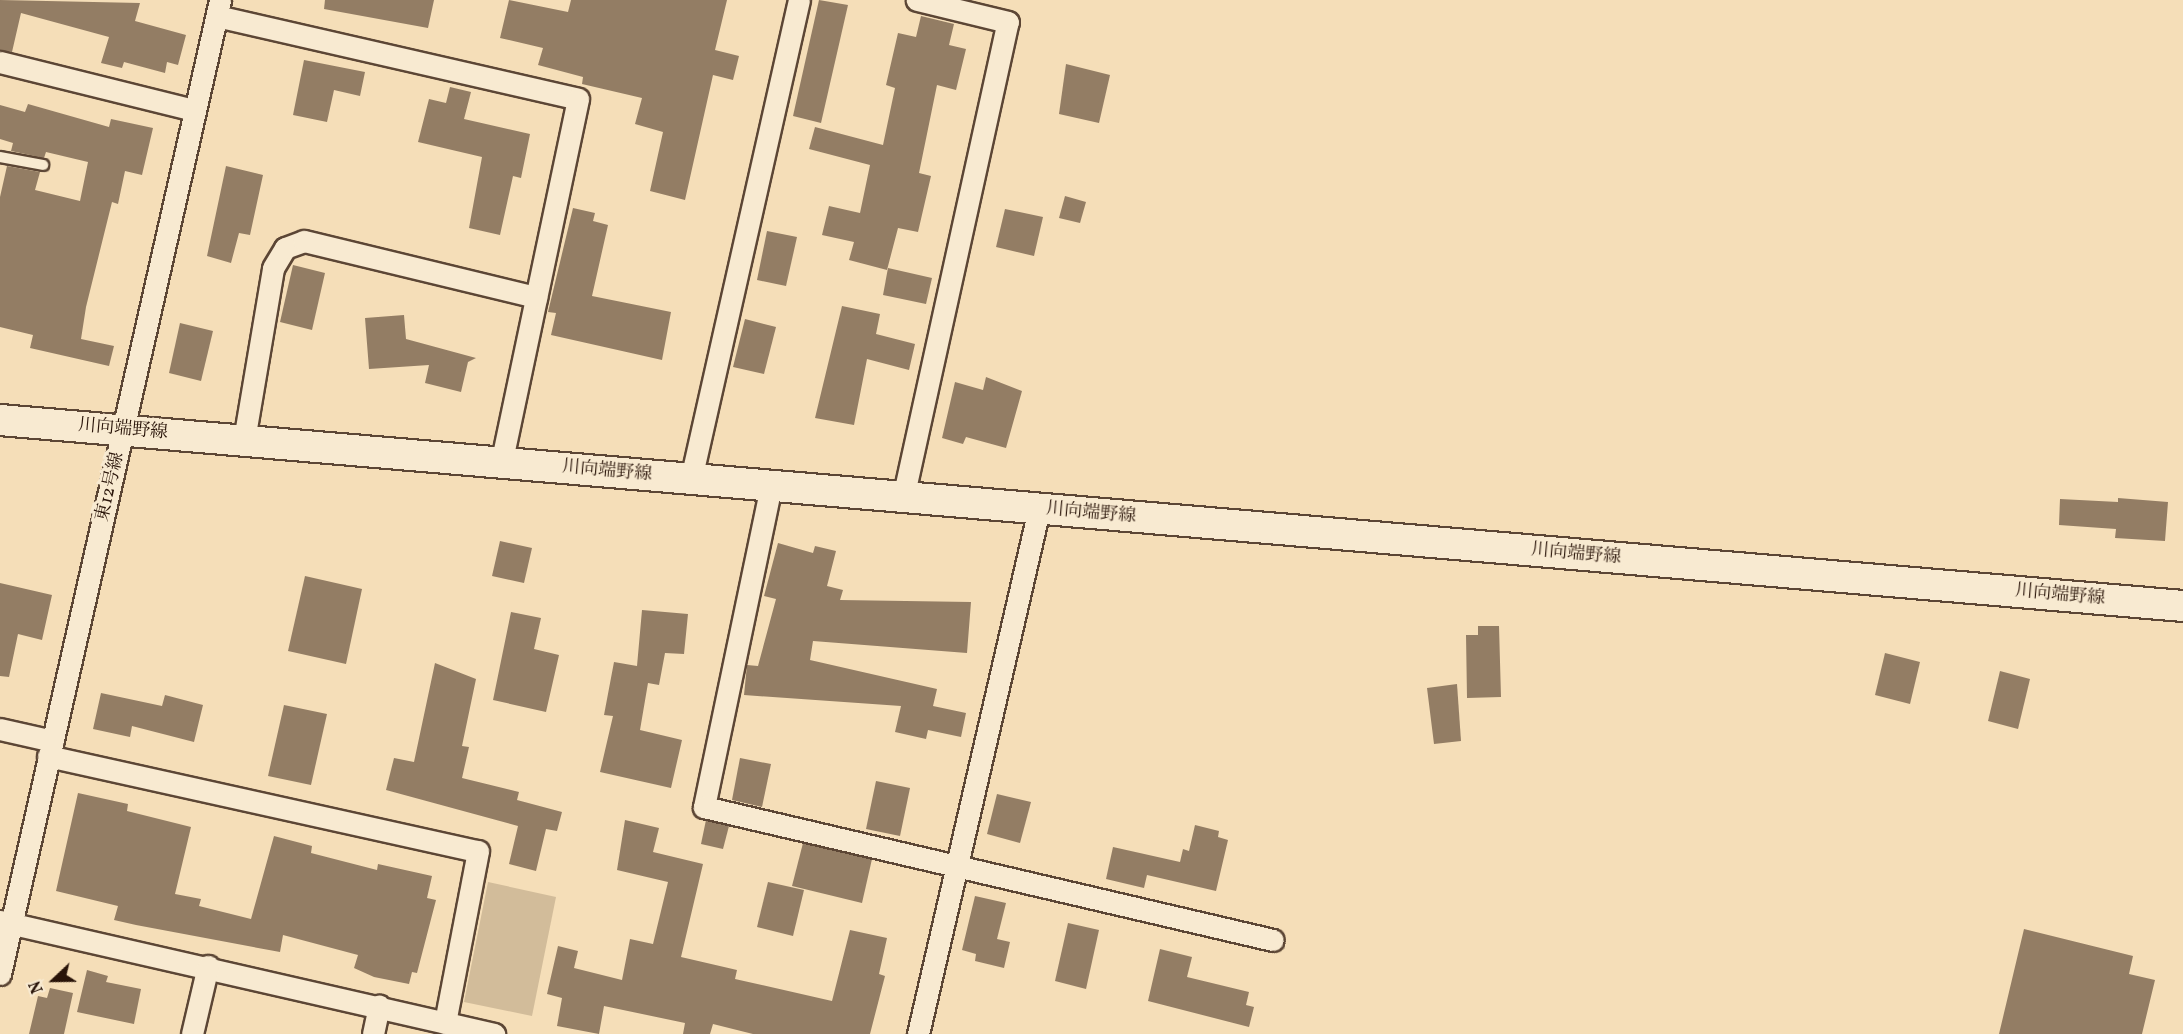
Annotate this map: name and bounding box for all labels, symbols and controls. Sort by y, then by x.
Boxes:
street label: 川向端野線 [77,415,169,445]
street label: 東12号線 [93,450,129,524]
street label: 川向端野線 [561,457,653,487]
street label: 川向端野線 [1045,499,1137,529]
street label: 川向端野線 [1530,540,1622,570]
street label: 川向端野線 [2014,581,2106,611]
north arrow [24,950,84,1010]
text: N [25,977,50,996]

